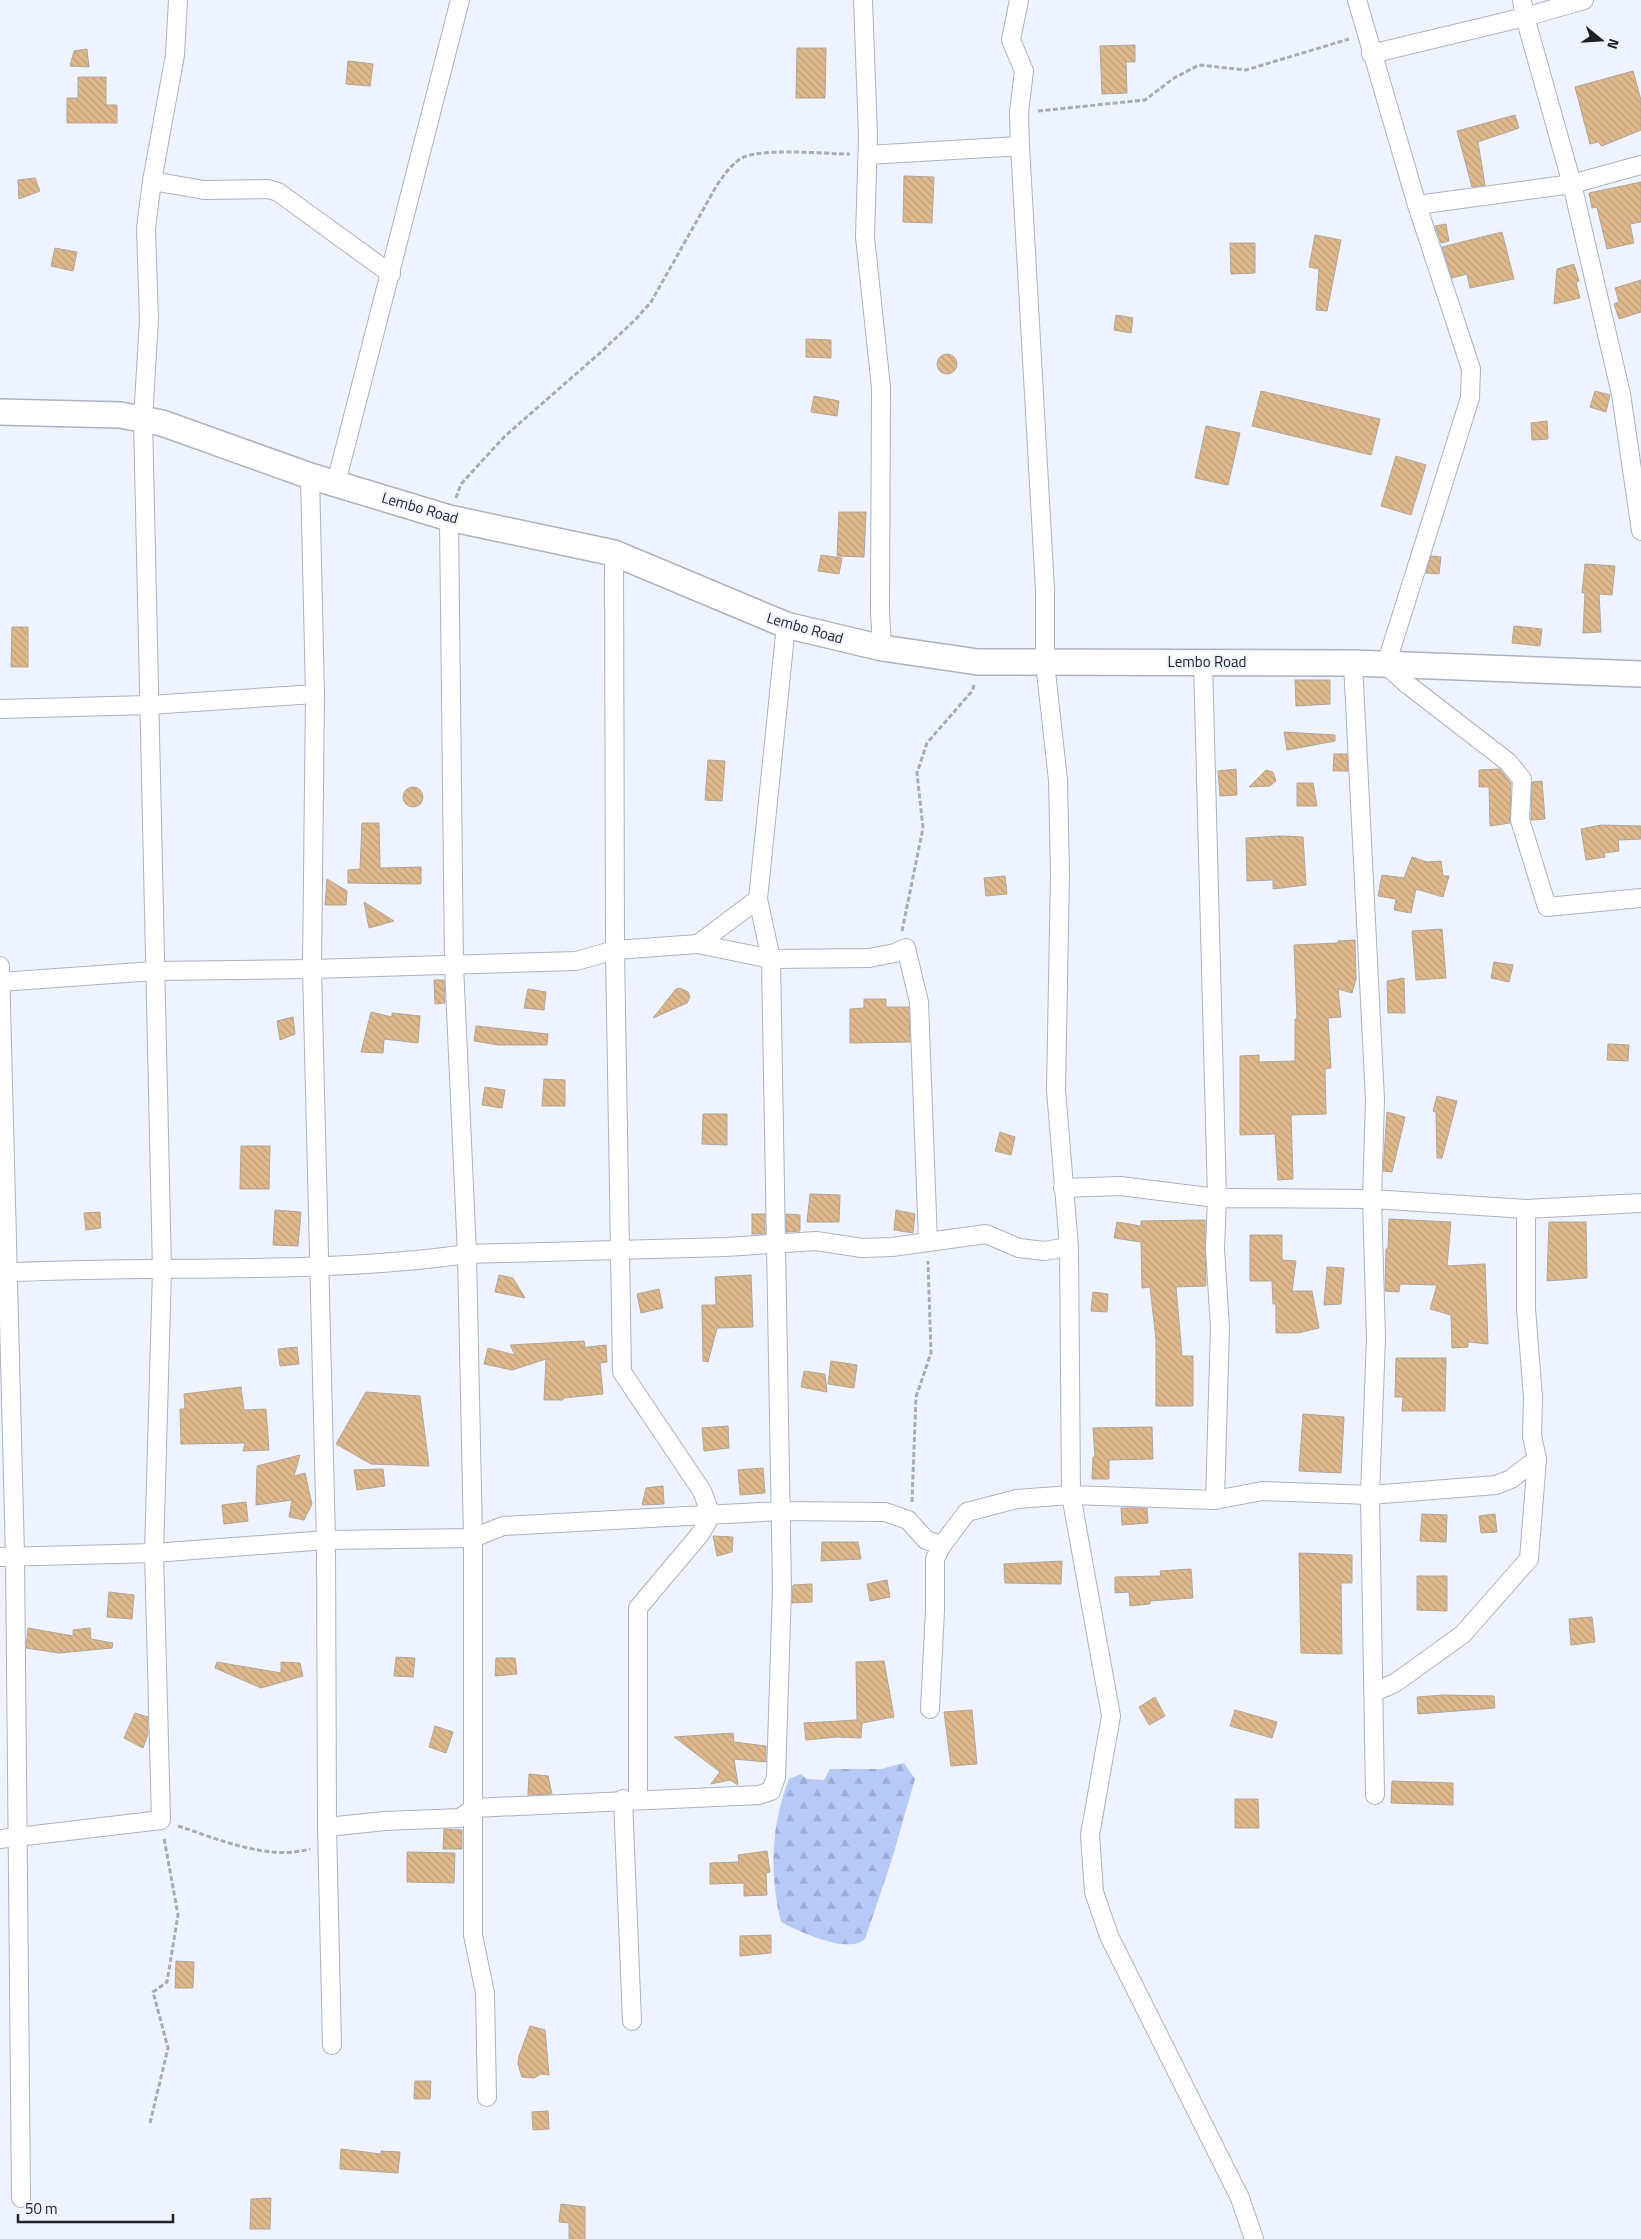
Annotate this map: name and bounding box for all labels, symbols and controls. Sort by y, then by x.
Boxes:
north arrow [1576,15,1626,65]
text: N [1602,36,1625,52]
street label: Lembo Road [379,486,461,529]
street label: Lembo Road [764,606,846,649]
street label: Lembo Road [1168,650,1246,673]
scale bar [18,2192,172,2224]
text: 50 m [25,2197,58,2220]

